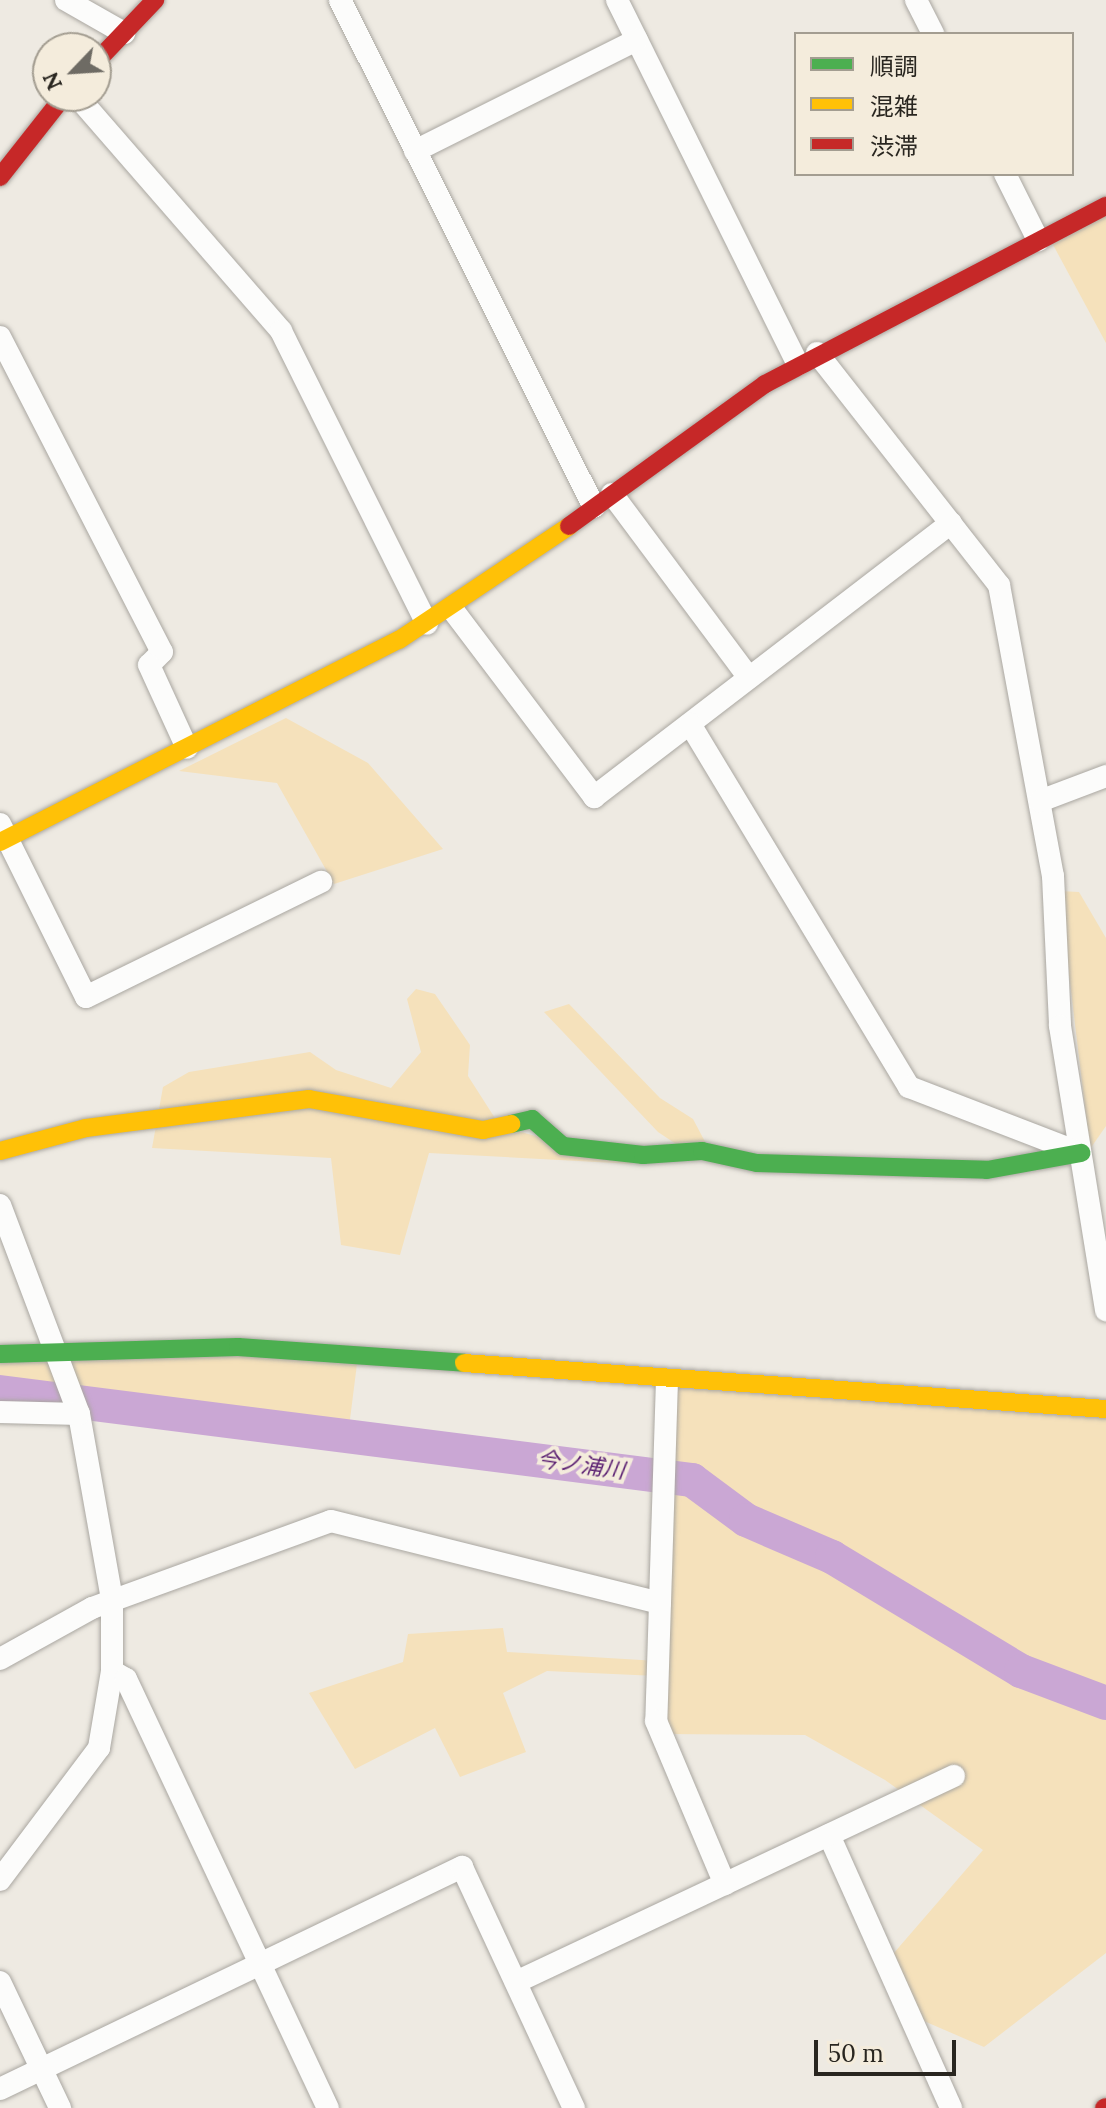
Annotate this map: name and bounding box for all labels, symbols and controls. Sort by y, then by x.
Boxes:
north arrow [32,32,112,112]
legend [794,32,1074,176]
text: 順調 [870,51,918,82]
text: N [36,68,68,95]
text: 混雑 [870,91,918,122]
text: 渋滞 [870,131,918,162]
water label: 今ノ浦川 [536,1446,626,1484]
scale bar [818,2024,960,2074]
text: 50 m [828,2038,884,2069]

